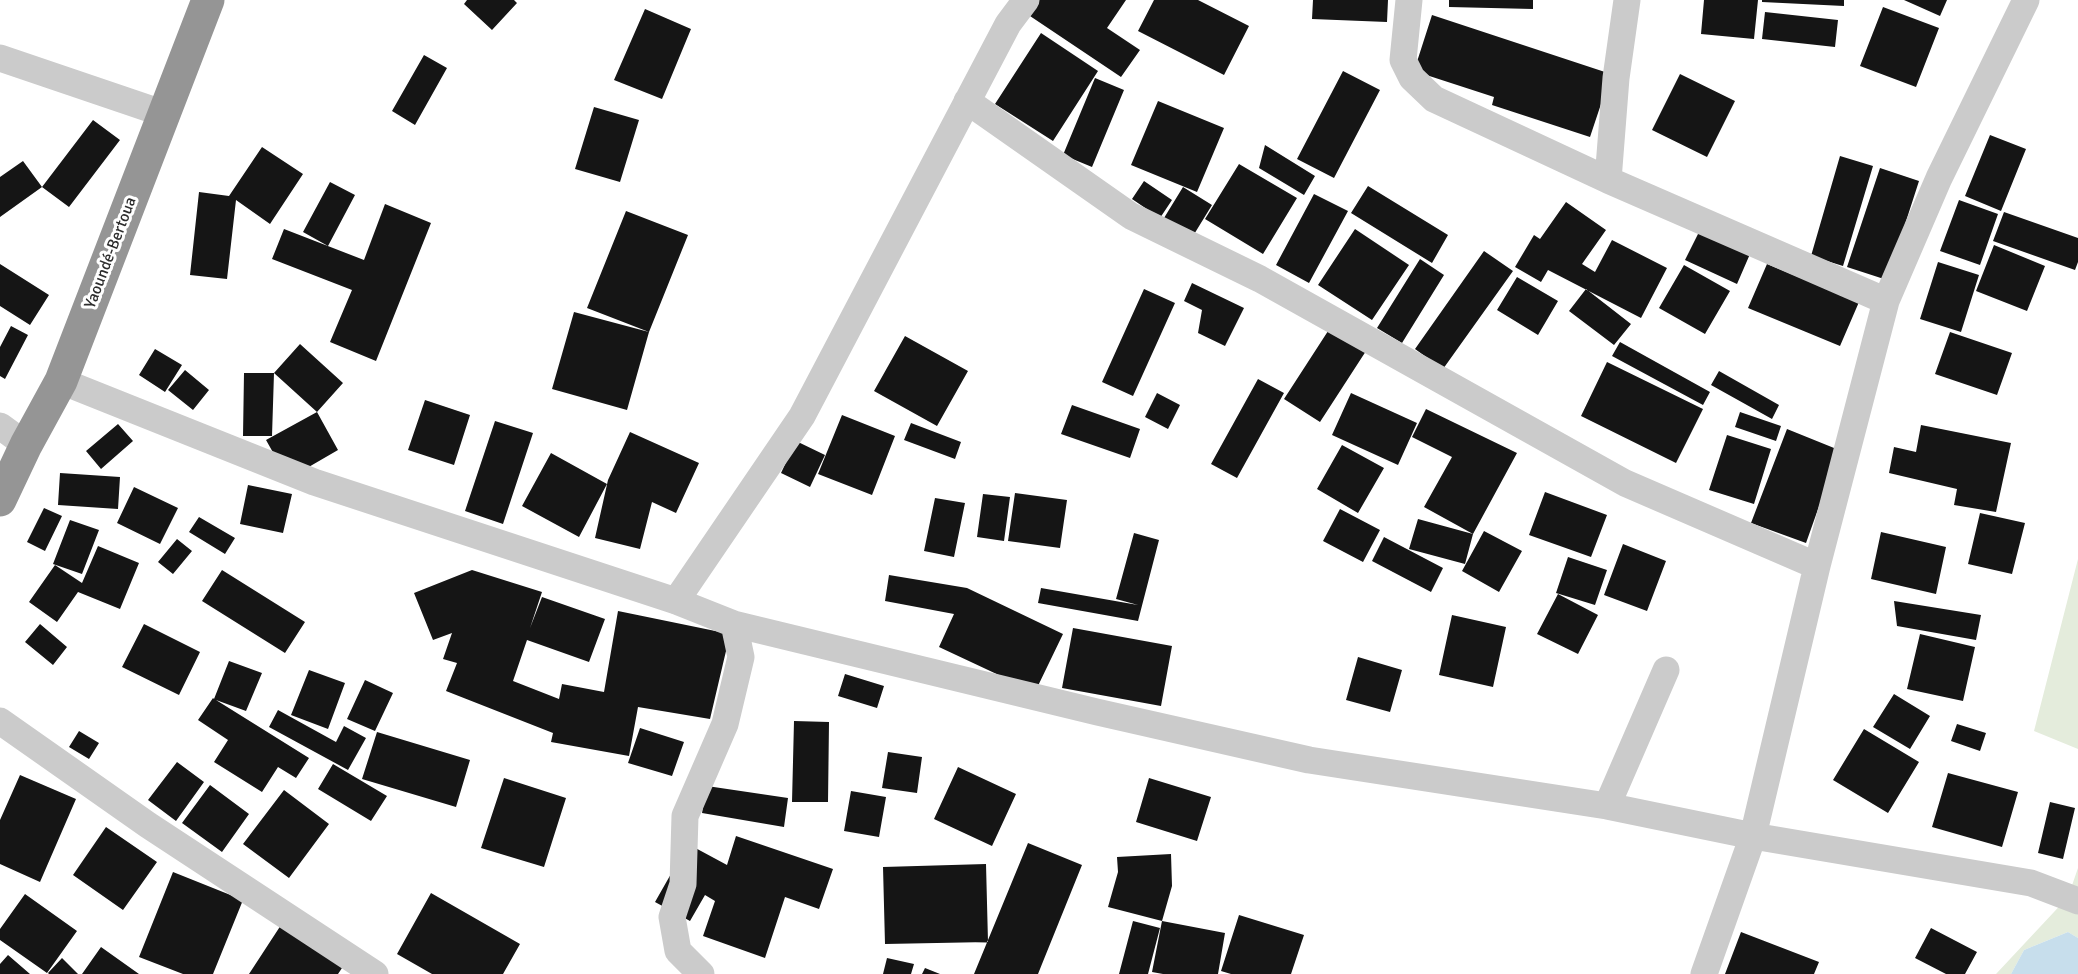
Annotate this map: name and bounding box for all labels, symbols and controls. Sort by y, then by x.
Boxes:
street label: Yaoundé-Bertoua [81,195,141,311]

